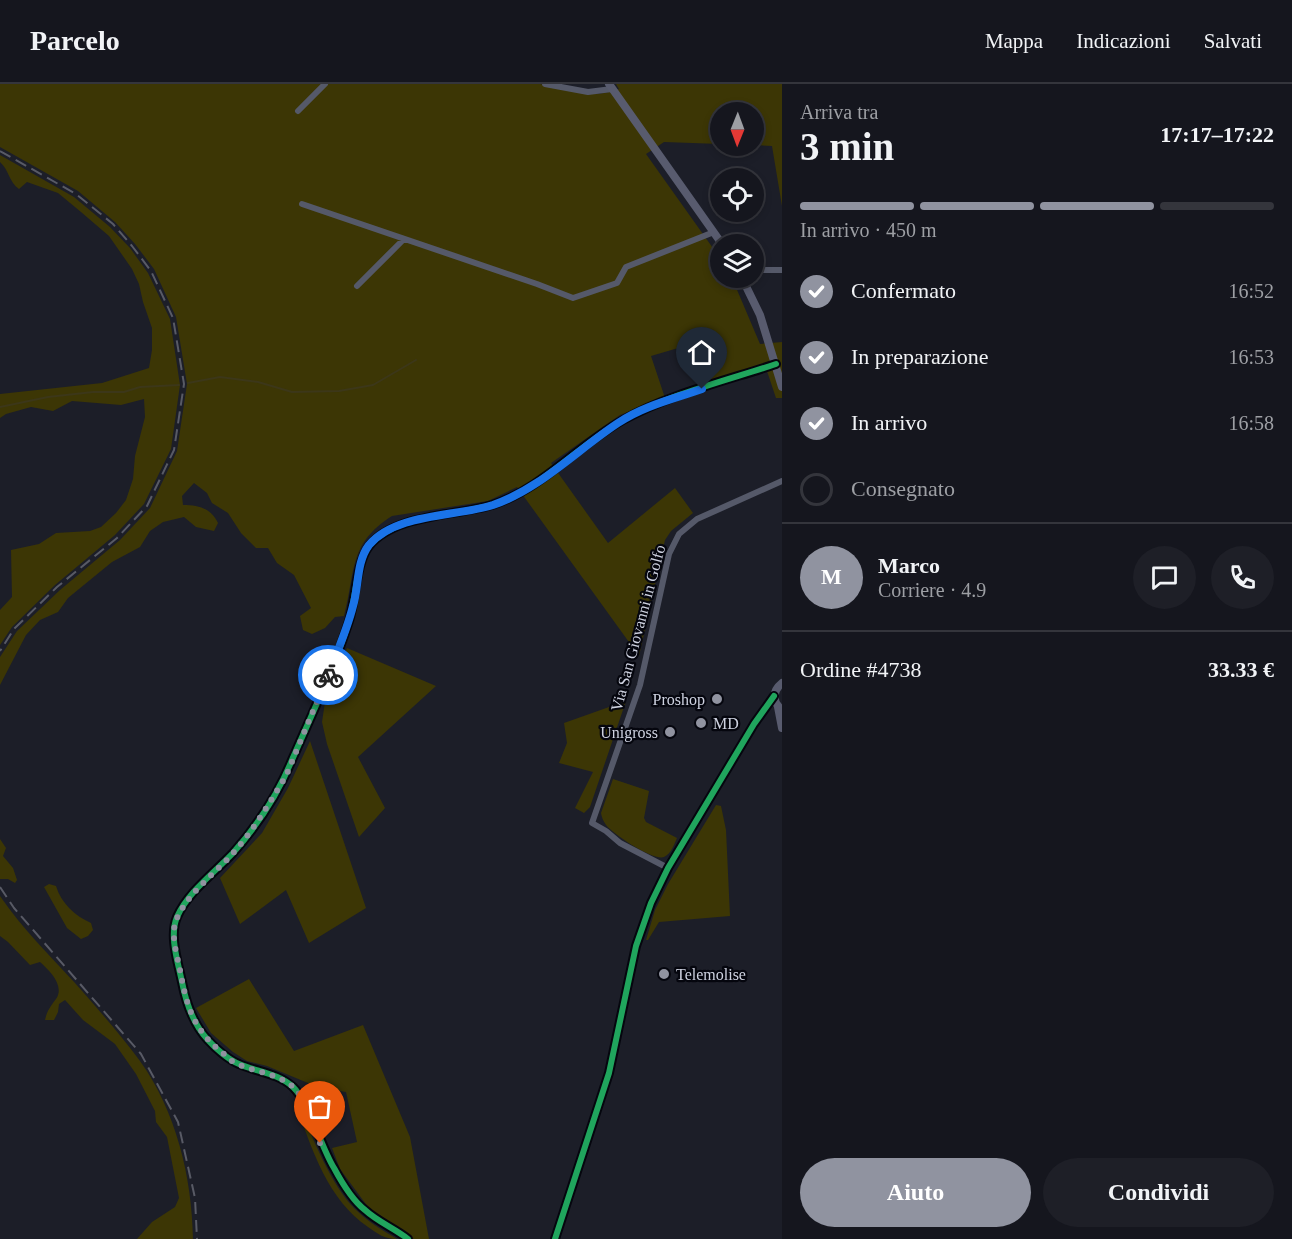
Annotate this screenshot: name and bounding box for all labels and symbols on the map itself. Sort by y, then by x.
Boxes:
north arrow [710,102,764,156]
pin [676,327,727,389]
street label: Via San Giovanni in Golfo [608,543,668,713]
courier [298,645,358,705]
place label: Proshop [653,691,705,709]
marker: Proshop [710,692,724,706]
place label: MD [713,715,739,732]
marker: MD [694,716,708,730]
place label: Unigross [600,724,658,742]
marker: Unigross [663,725,677,739]
place label: Telemolise [676,966,746,983]
marker: Telemolise [657,967,671,981]
pin [294,1081,345,1143]

